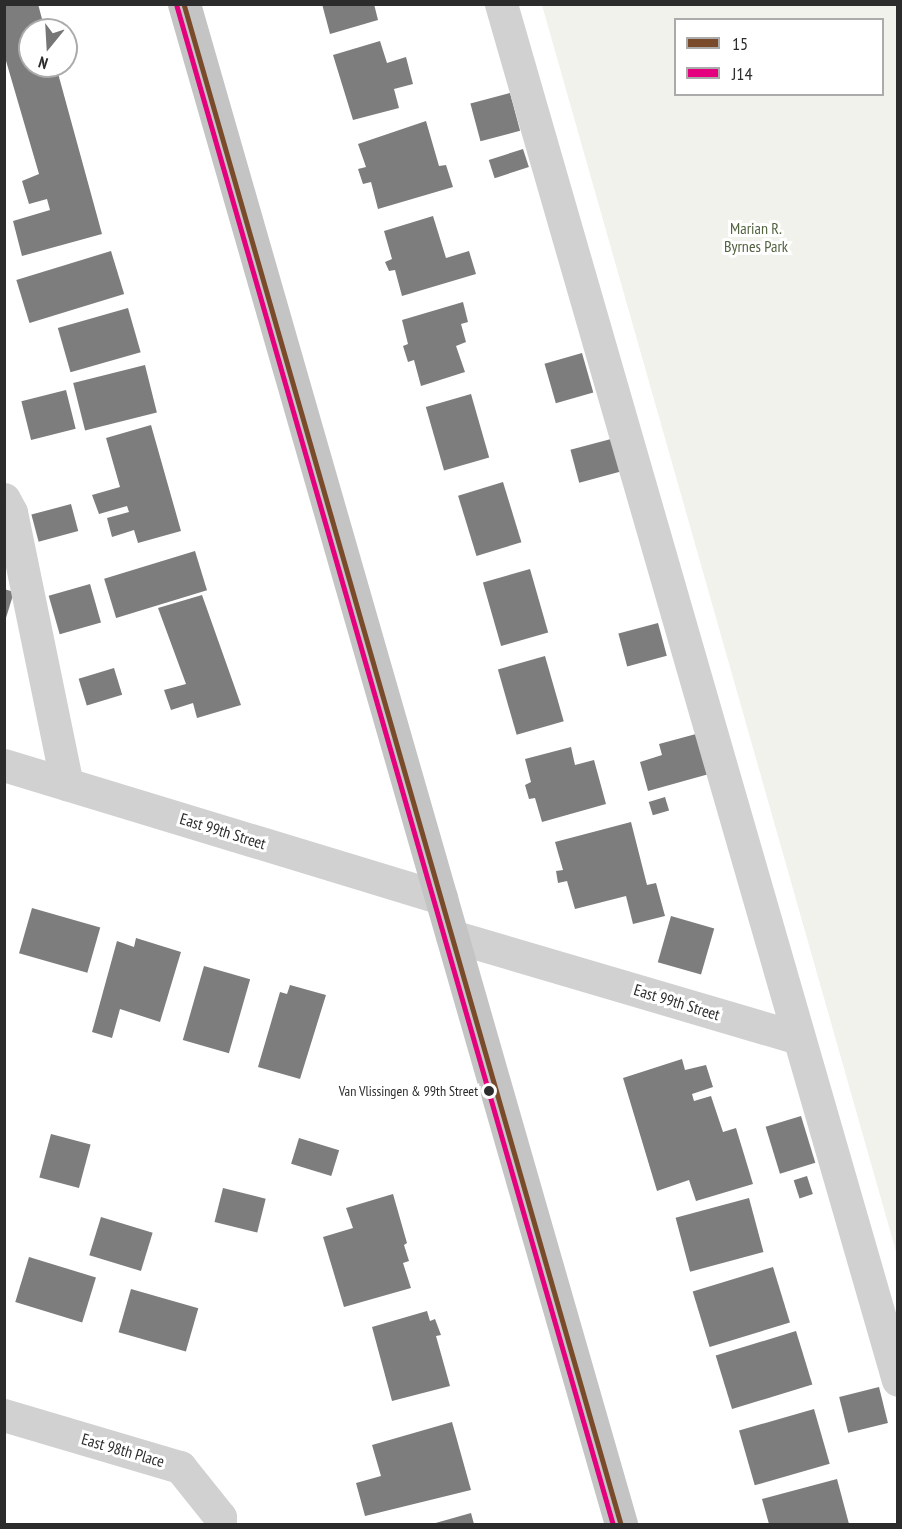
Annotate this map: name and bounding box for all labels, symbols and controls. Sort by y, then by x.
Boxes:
north arrow [18,18,78,78]
legend [674,18,884,96]
text: 15 [732,32,748,55]
text: N [36,52,50,74]
text: J14 [732,62,753,85]
park label: Marian R. Byrnes Park [724,218,788,256]
street label: East 99th Street [178,809,268,853]
street label: East 99th Street [632,980,722,1024]
place label: Van Vlissingen & 99th Street [338,1083,478,1099]
marker: Van Vlissingen & 99th Street [483,1085,495,1097]
street label: East 98th Place [79,1429,167,1471]

